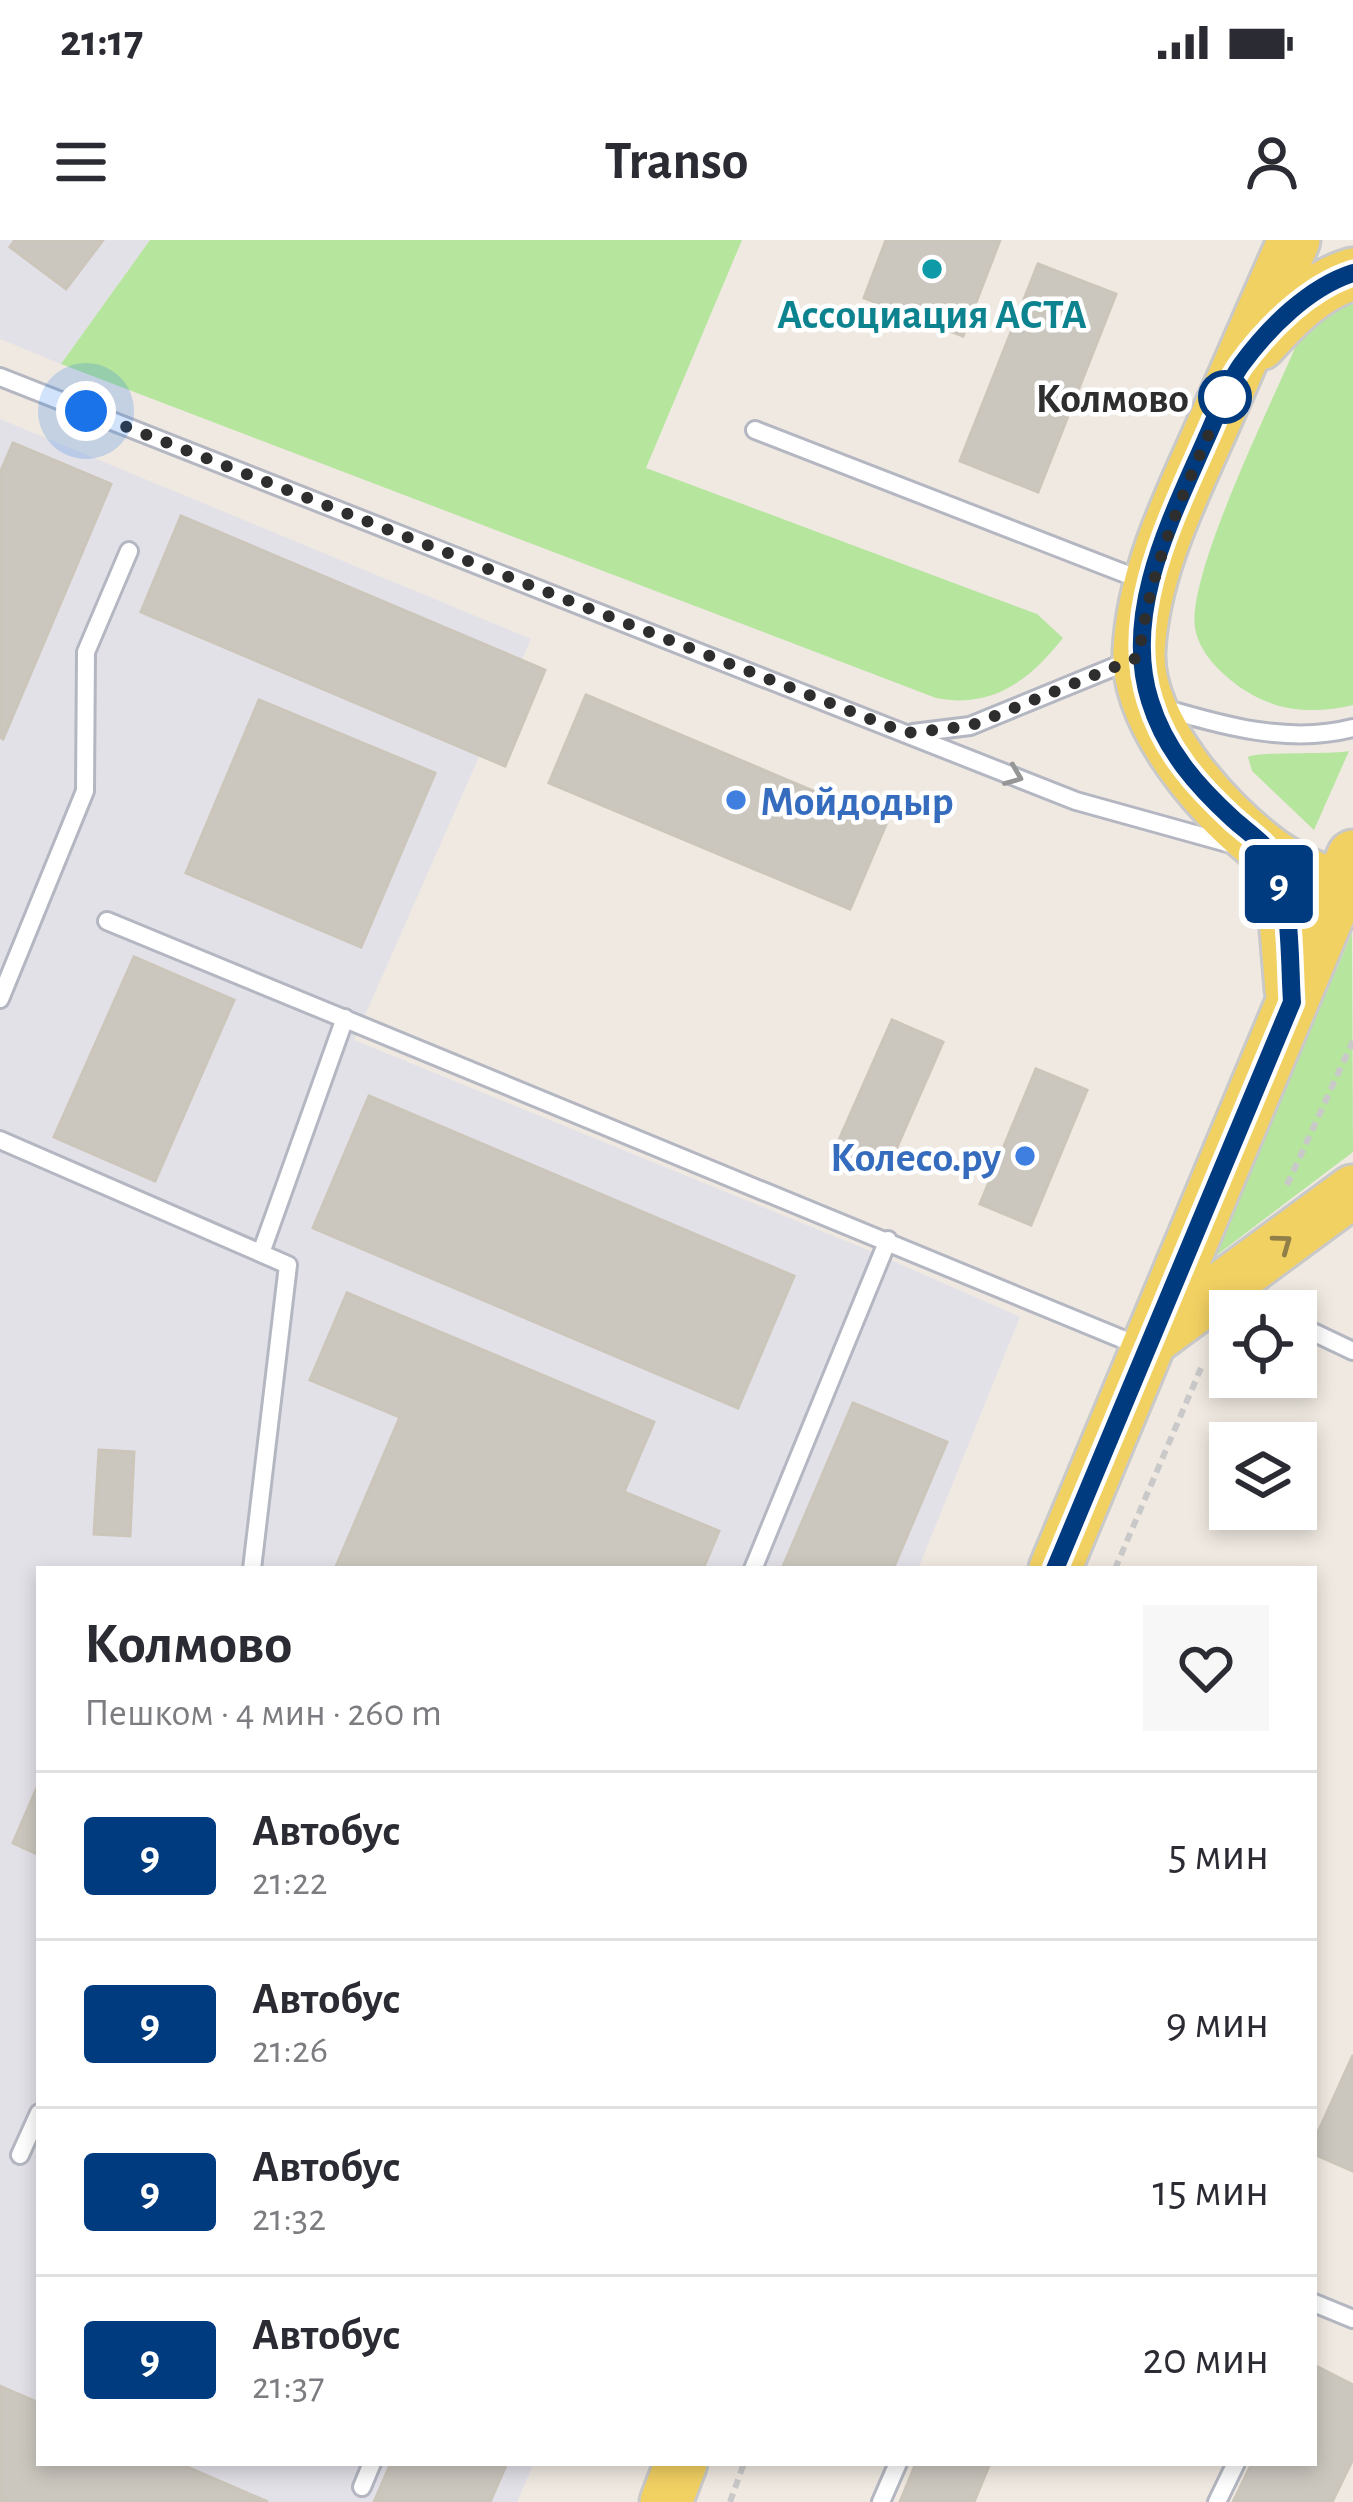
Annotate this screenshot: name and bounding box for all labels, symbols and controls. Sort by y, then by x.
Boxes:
text: 21:17 [60,19,143,64]
icon: menu [48,129,114,195]
icon: person [1239,129,1305,195]
text: Transo [605,135,748,189]
marker: Ассоциация АСТА [919,256,945,282]
place label: Ассоциация АСТА [777,294,1087,336]
marker: Колмово [1200,372,1250,422]
place label: Колмово [1035,378,1189,420]
your location [56,381,116,441]
one-way arrow [1003,762,1024,787]
place label: Мойдодыр [760,781,954,823]
marker: Мойдодыр [723,787,749,813]
line badge: 9 [1240,845,1318,923]
text: 9 [1269,863,1289,905]
place label: Колесо.ру [830,1137,1001,1179]
marker: Колесо.ру [1012,1143,1038,1169]
one-way arrow [1270,1236,1291,1258]
map controls [1209,1290,1317,1530]
button: locate [1209,1290,1317,1398]
button: layers [1209,1422,1317,1530]
button: heart [1143,1605,1269,1731]
text: Колмово [84,1616,292,1673]
text: Пешком · 4 мин · 260 m [84,1694,442,1733]
text: Автобус [252,1809,401,1854]
text: 5 мин [1168,1833,1269,1878]
text: 9 [140,1835,160,1877]
text: 21:22 [252,1863,328,1902]
text: Автобус [252,1977,401,2022]
text: 9 мин [1166,2001,1269,2046]
text: 9 [140,2003,160,2045]
text: 21:26 [252,2031,328,2070]
text: Автобус [252,2145,401,2190]
text: 15 мин [1153,2169,1269,2214]
text: 9 [140,2171,160,2213]
text: 21:32 [252,2199,326,2238]
text: Автобус [252,2313,401,2358]
text: 20 мин [1143,2337,1269,2382]
text: 9 [140,2339,160,2381]
text: 21:37 [252,2367,324,2406]

